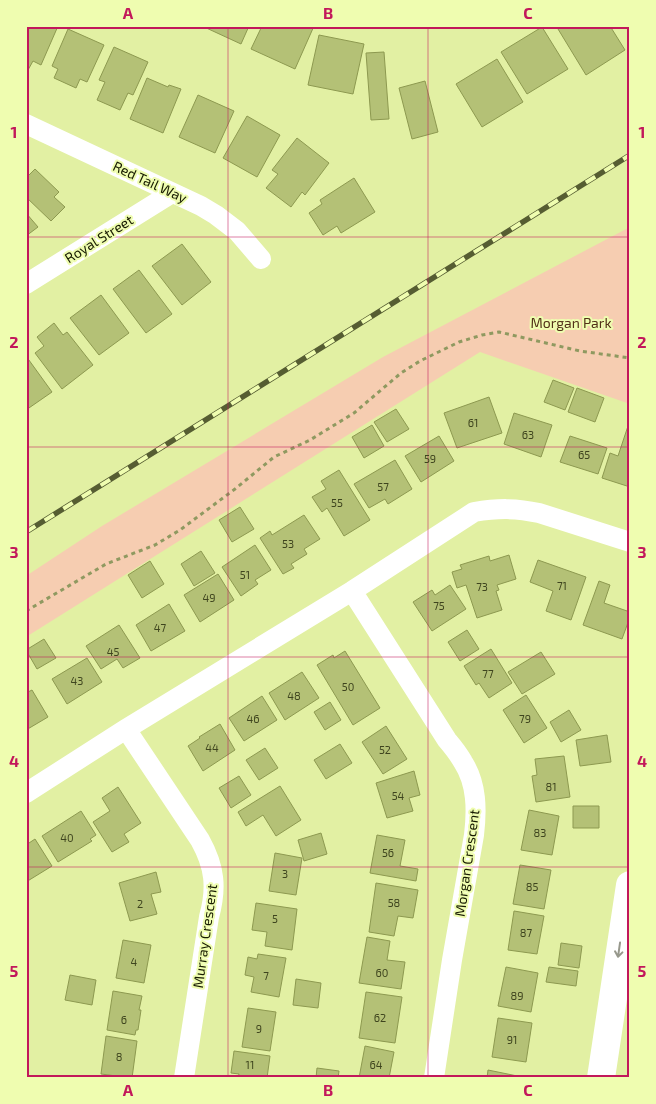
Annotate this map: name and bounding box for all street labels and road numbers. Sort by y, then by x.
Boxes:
street label: Red Tail Way [110,157,191,206]
street label: Royal Street [61,211,136,266]
street label: Morgan Crescent [451,808,482,918]
street label: Murray Crescent [189,883,220,989]

